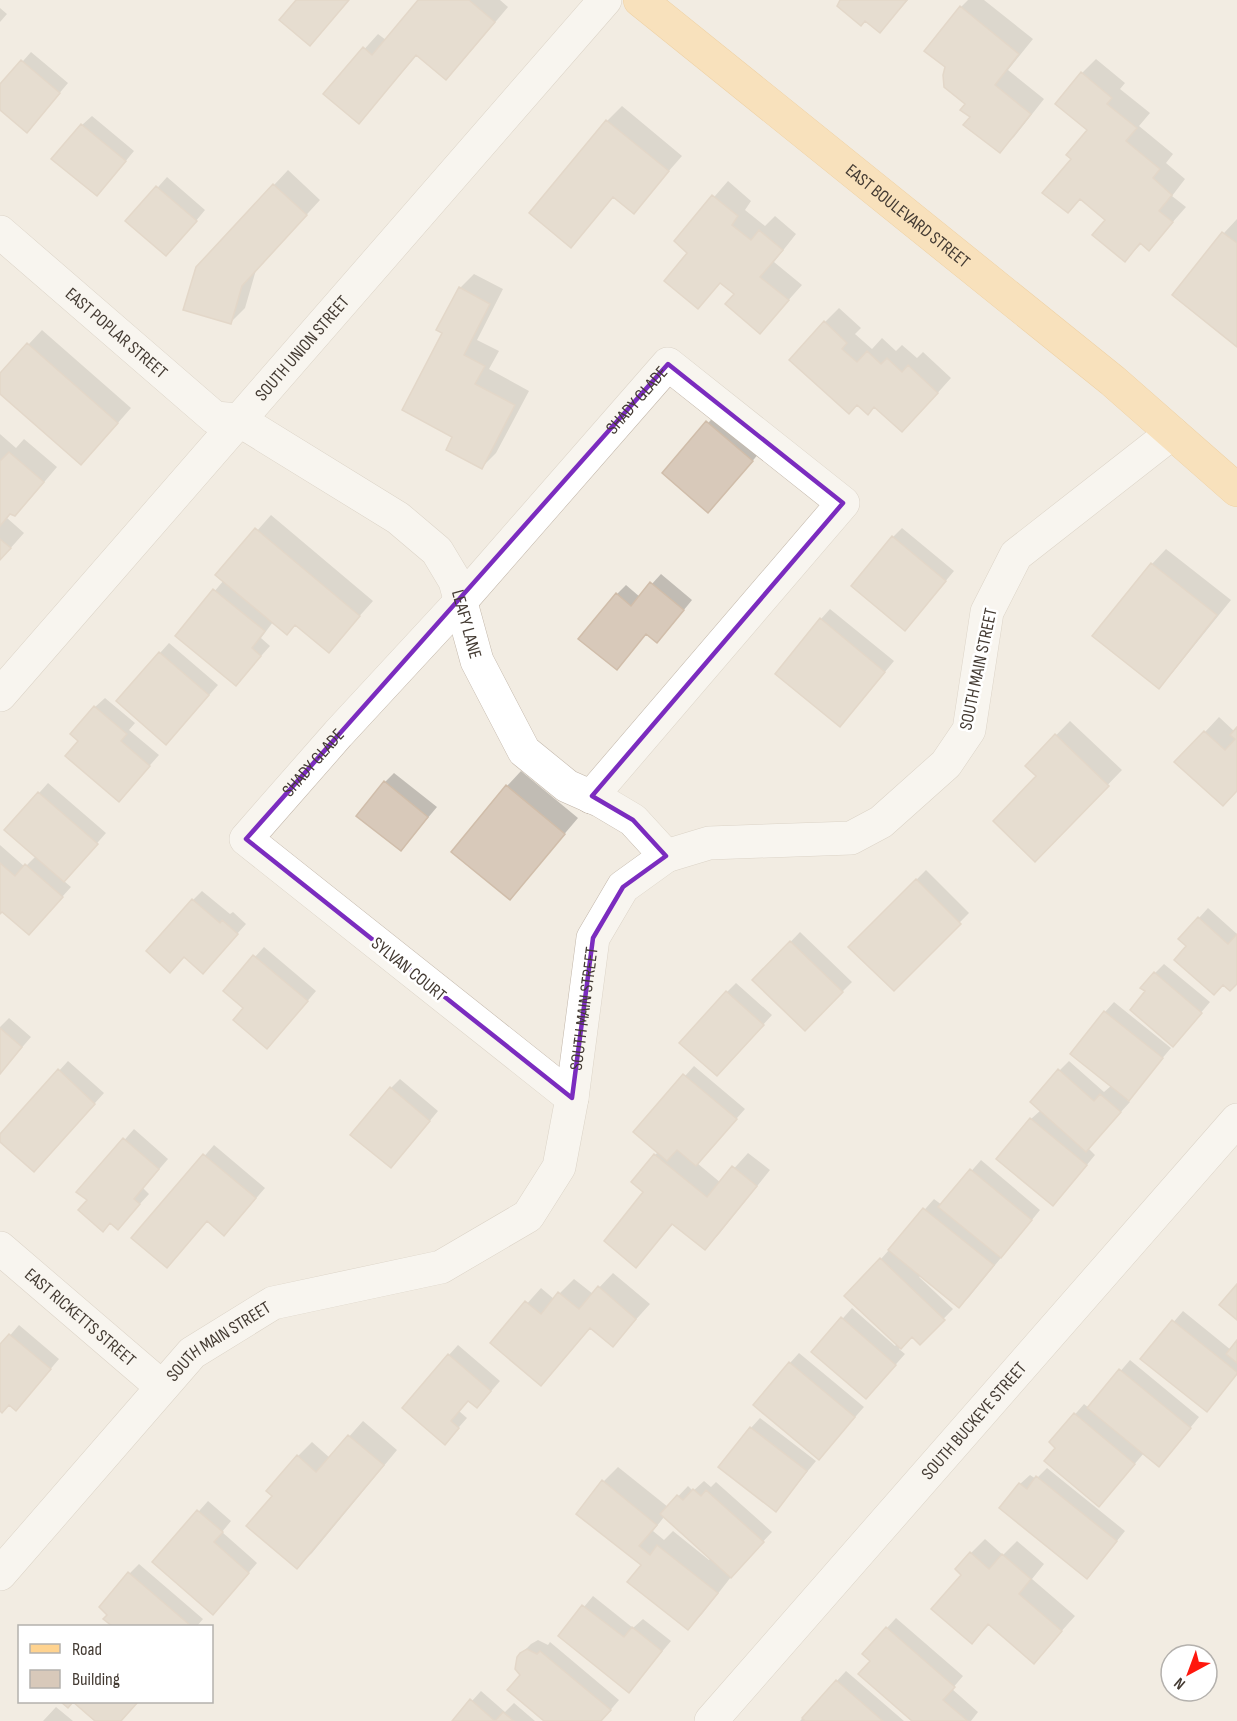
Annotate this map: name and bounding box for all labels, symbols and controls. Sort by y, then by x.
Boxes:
street label: EAST BOULEVARD STREET [841,160,974,272]
street label: EAST POPLAR STREET [61,283,171,383]
street label: SOUTH UNION STREET [251,291,354,405]
street label: SHADY GLADE [602,362,672,439]
street label: LEAFY LANE [447,588,486,661]
street label: SOUTH MAIN STREET [955,606,1002,732]
street label: SHADY GLADE [278,724,349,801]
street label: SYLVAN COURT [367,933,450,1006]
street label: SOUTH MAIN STREET [566,946,603,1072]
street label: EAST RICKETTS STREET [20,1264,140,1371]
street label: SOUTH MAIN STREET [162,1297,275,1386]
street label: SOUTH BUCKEYE STREET [917,1358,1031,1484]
legend [18,1625,213,1703]
text: Road [72,1639,102,1660]
north arrow [1159,1643,1219,1703]
text: Building [72,1669,120,1690]
text: N [1171,1673,1190,1693]

